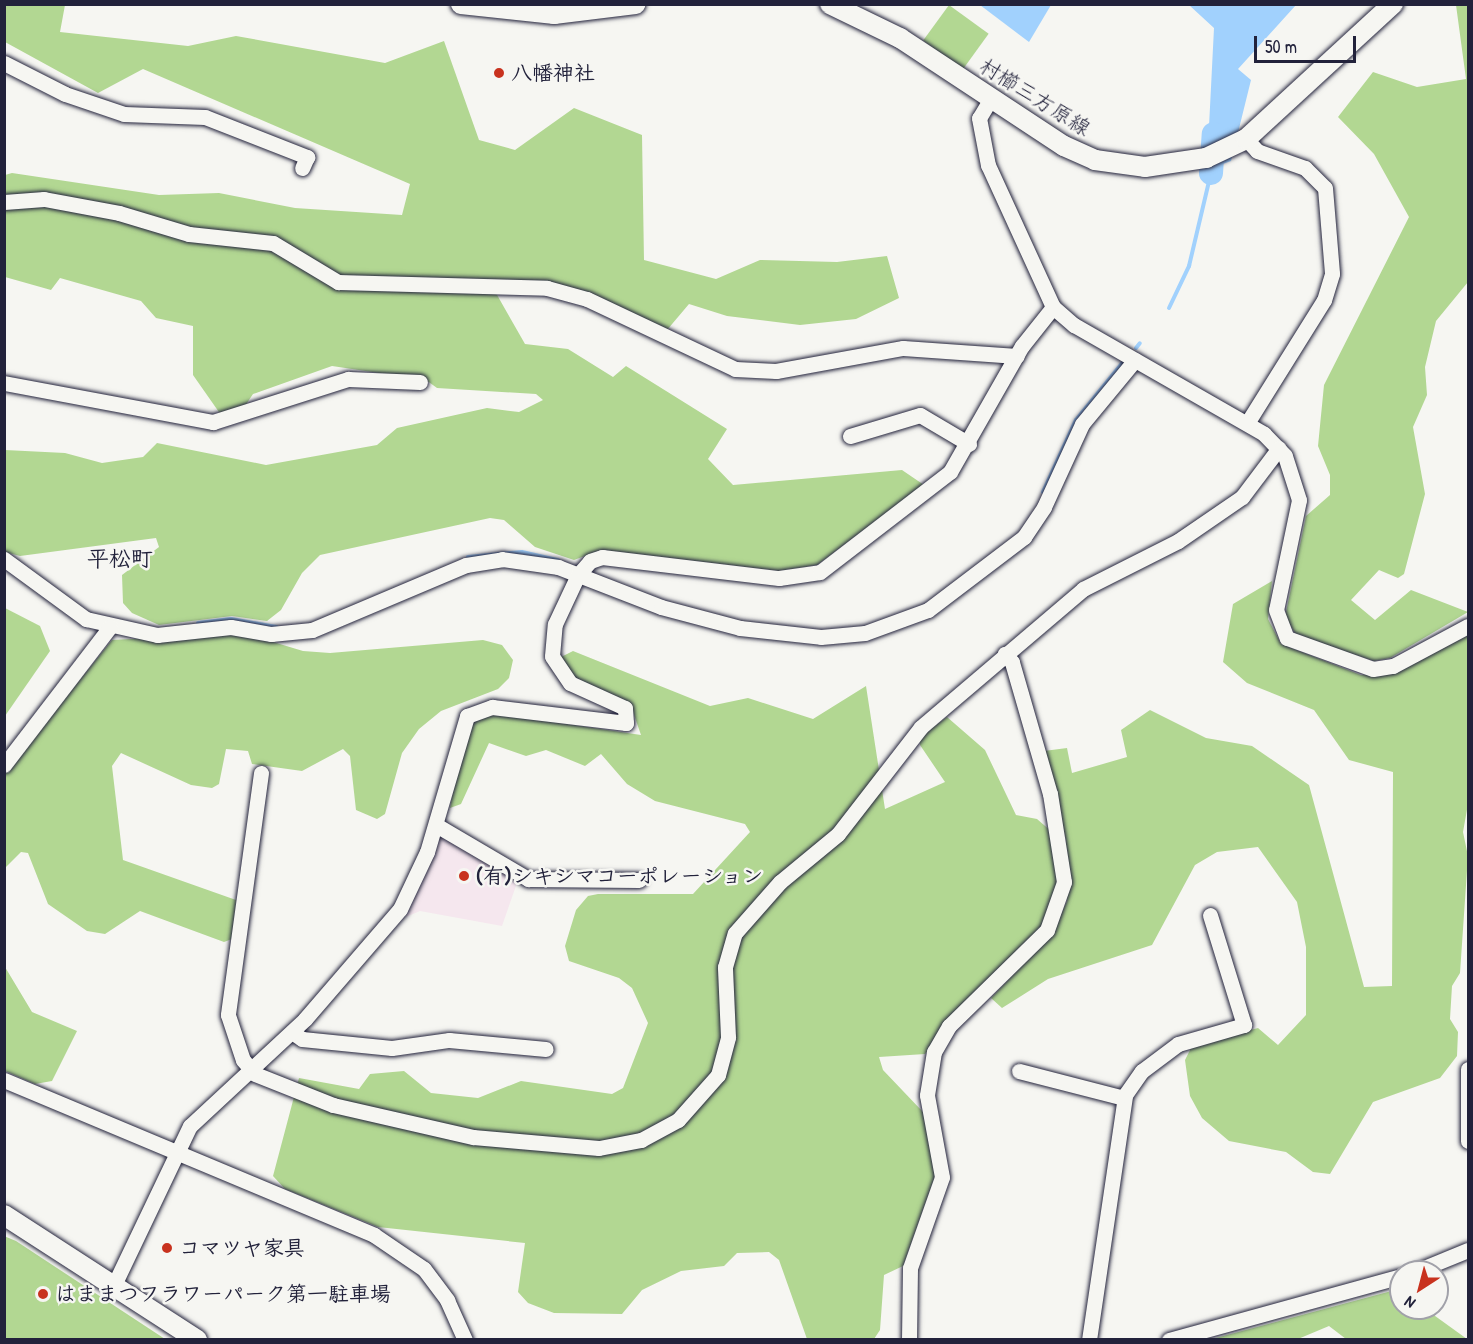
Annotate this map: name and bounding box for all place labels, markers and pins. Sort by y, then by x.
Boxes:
place label: 八幡神社 [511,60,595,86]
marker: 八幡神社 [492,66,506,80]
place label: (有)シキシマコーポレーション [476,863,764,889]
marker: (有)シキシマコーポレーション [457,869,471,883]
place label: コマツヤ家具 [179,1235,305,1261]
marker: コマツヤ家具 [160,1241,174,1255]
place label: はままつフラワーパーク第一駐車場 [55,1281,391,1307]
marker: はままつフラワーパーク第一駐車場 [36,1287,50,1301]

